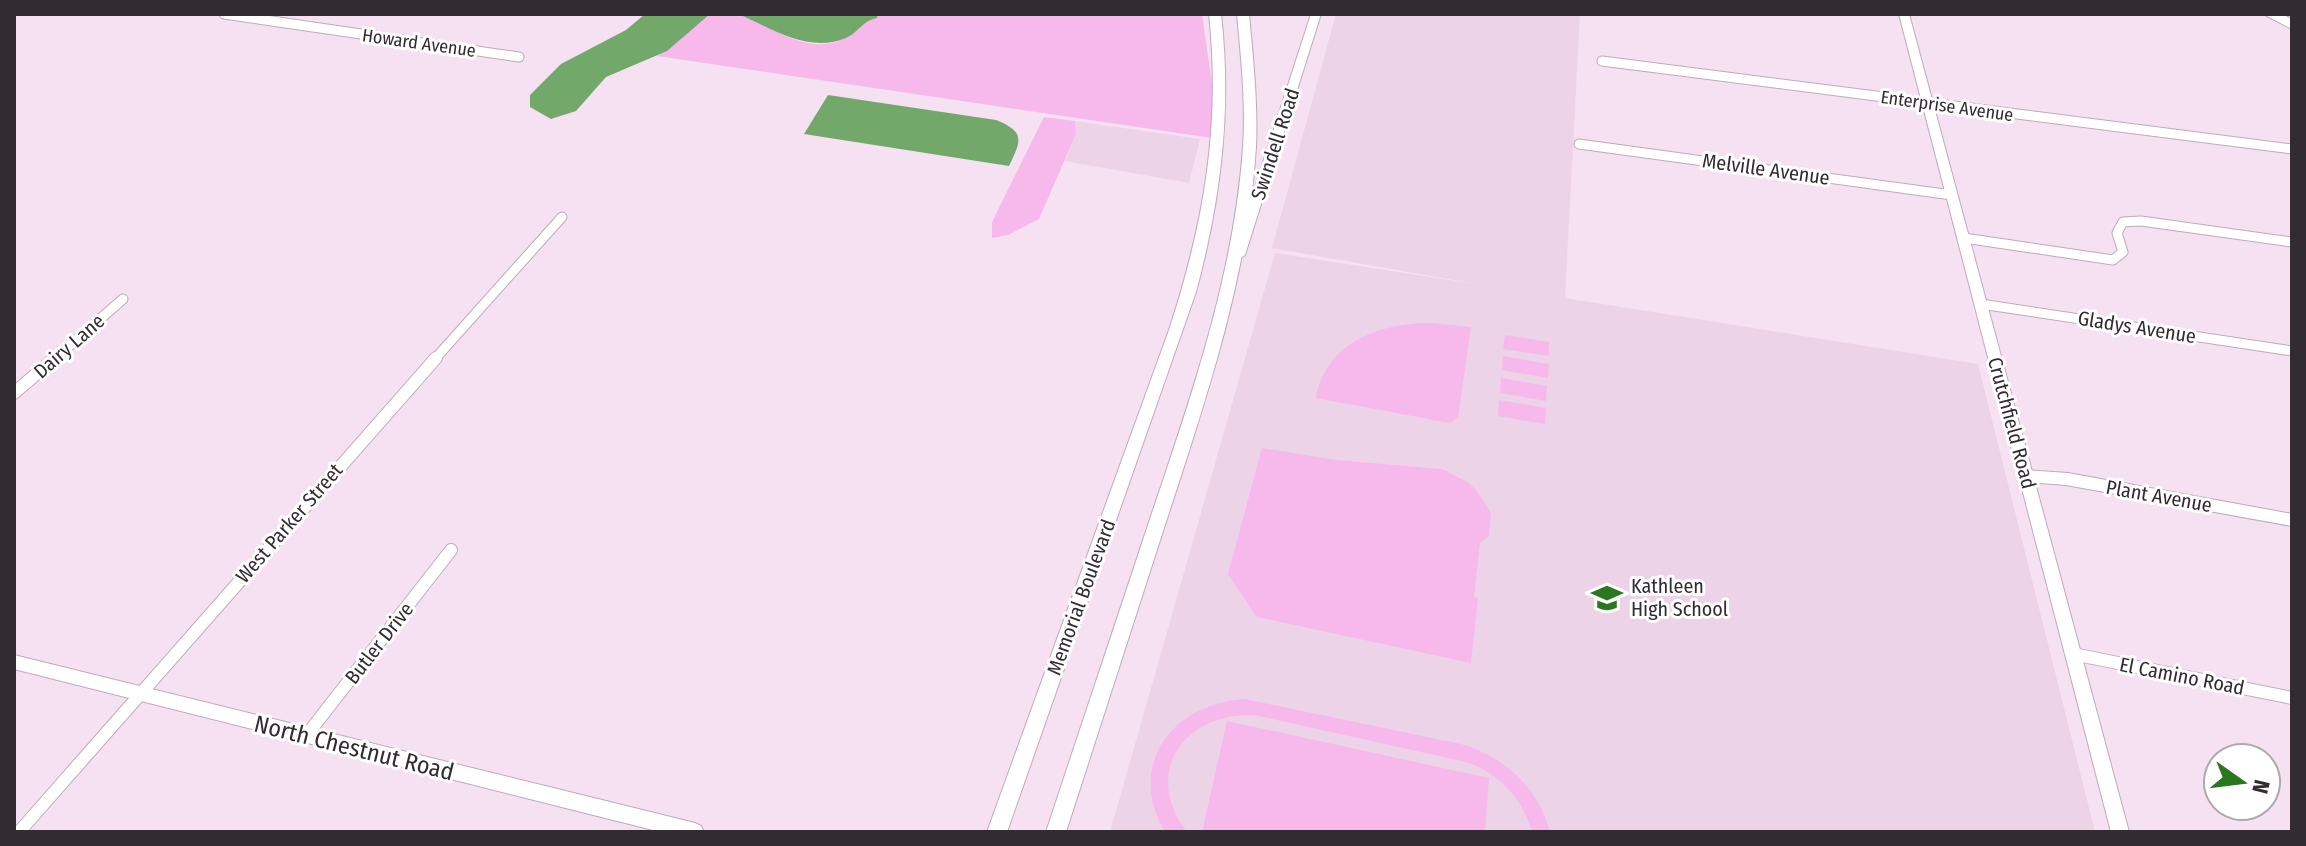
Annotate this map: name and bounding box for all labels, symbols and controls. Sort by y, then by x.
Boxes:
street label: Howard Avenue [361,24,477,62]
street label: Swindell Road [1246,85,1304,203]
street label: Enterprise Avenue [1879,86,2015,126]
street label: Melville Avenue [1701,148,1831,190]
street label: Gladys Avenue [2076,306,2198,348]
street label: Dairy Lane [29,309,109,383]
street label: Crutchfield Road [1983,355,2041,491]
street label: West Parker Street [231,458,348,588]
street label: Plant Avenue [2104,475,2214,517]
street label: Memorial Boulevard [1042,516,1120,678]
place label: Kathleen High School [1631,574,1728,621]
school or university icon: Kathleen High School [1590,581,1624,615]
street label: Butler Drive [340,597,418,689]
street label: El Camino Road [2118,652,2246,700]
street label: North Chestnut Road [251,710,457,786]
north arrow [2202,742,2282,822]
text: N [2246,777,2276,796]

